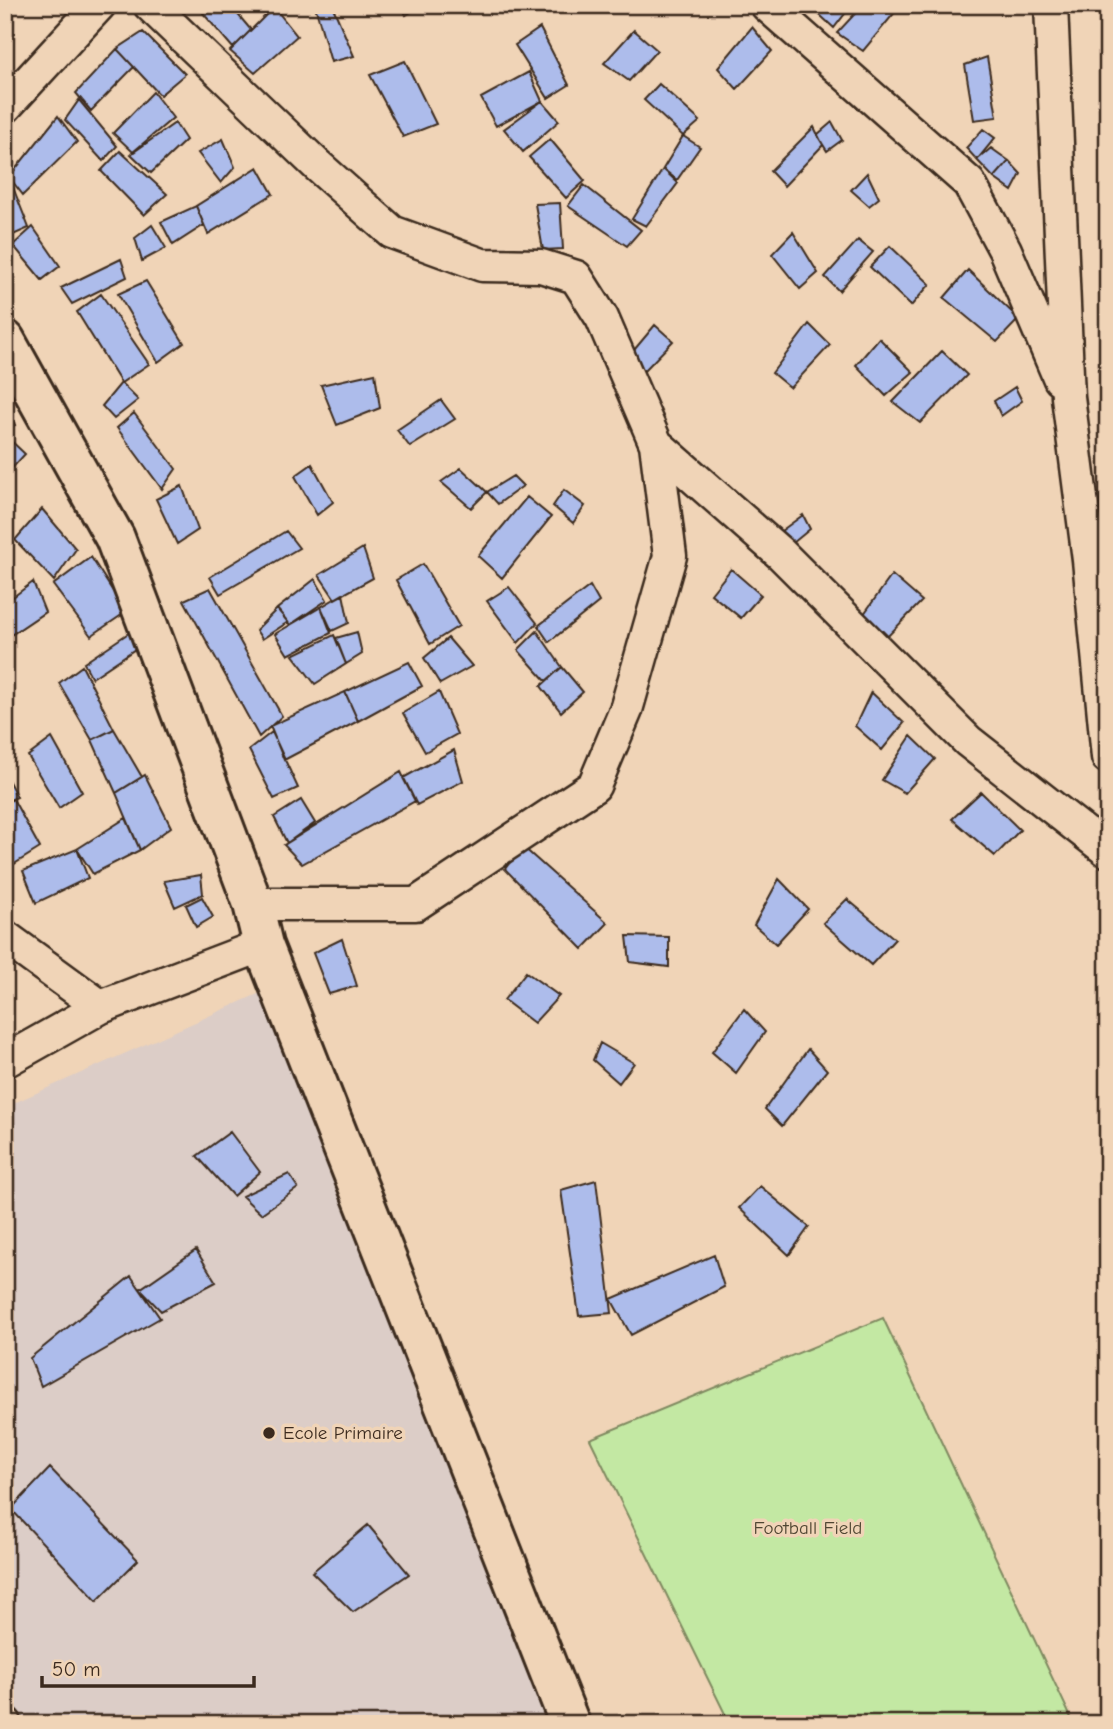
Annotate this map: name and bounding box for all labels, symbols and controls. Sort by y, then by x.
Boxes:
place label: Ecole Primaire [283,1422,403,1444]
marker: Ecole Primaire [261,1425,277,1441]
park label: Football Field [754,1517,862,1539]
scale bar [42,1645,254,1689]
text: 50 m [52,1657,101,1681]

